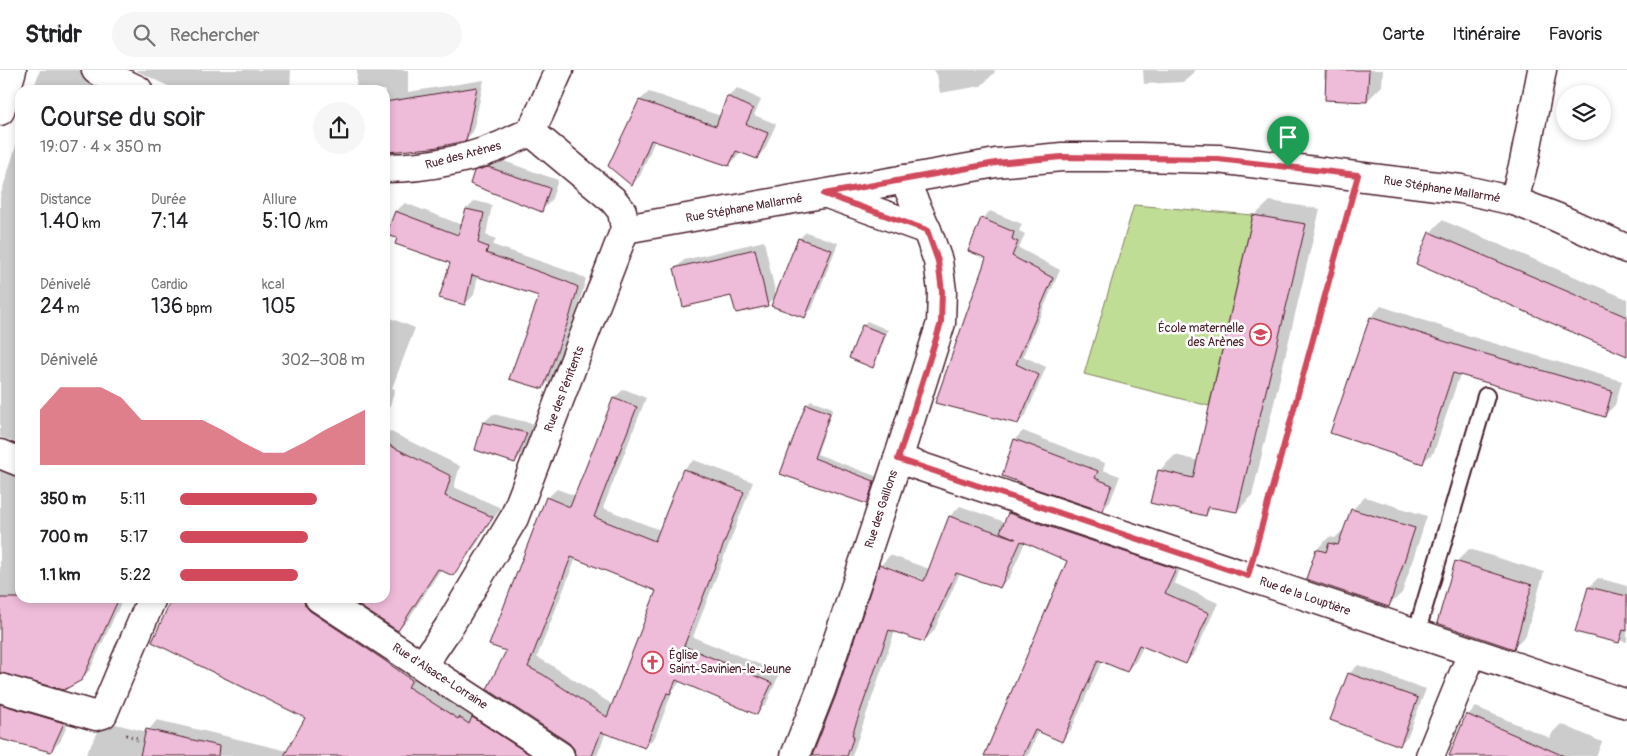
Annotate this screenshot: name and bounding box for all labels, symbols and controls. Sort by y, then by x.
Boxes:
search box [112,12,462,57]
text: Stridr [25,20,82,49]
icon: search [130,21,158,49]
text: Rechercher [170,23,260,47]
text: Carte [1382,23,1424,46]
text: Itinéraire [1452,23,1520,46]
text: Favoris [1548,23,1602,46]
map controls [1556,85,1611,140]
button: layers [1556,85,1611,140]
text: Course du soir [40,100,205,135]
button: share [313,102,365,154]
pin [1267,116,1309,167]
icon: arrive [1274,123,1302,151]
text: 19:07 · 4 × 350 m [40,137,162,157]
street label: Rue des Arènes [424,138,503,173]
street label: Rue Stéphane Mallarmé [1382,173,1502,206]
text: Distance [40,191,91,208]
text: Durée [151,191,186,208]
text: Allure [262,191,296,208]
street label: Rue Stéphane Mallarmé [684,191,804,226]
text: 1.40 [40,208,79,235]
text: 7:14 [151,208,188,235]
text: 5:10 [262,208,302,235]
text: km [79,215,101,232]
text: /km [302,215,328,232]
text: Dénivelé [40,276,91,293]
text: Cardio [151,276,188,293]
text: kcal [262,276,285,293]
text: 24 [40,293,64,320]
text: 136 [151,293,183,320]
text: 105 [262,293,296,320]
text: m [64,300,79,317]
text: bpm [183,300,212,317]
place label: École maternelle des Arènes [1158,320,1245,350]
school or university icon: École maternelle des Arènes [1248,323,1272,347]
street label: Rue des Pénitents [541,344,588,434]
text: Dénivelé [40,350,98,370]
text: 302–308 m [281,350,365,370]
street label: Rue des Gaillons [862,468,901,550]
text: 350 m [40,489,86,509]
text: 5:11 [120,489,145,509]
text: 700 m [40,527,88,547]
text: 5:17 [120,527,148,547]
text: 1.1 km [40,565,80,585]
text: 5:22 [120,565,151,585]
street label: Rue de la Louptière [1257,574,1352,619]
street label: Rue d'Alsace-Lorraine [389,640,490,713]
place label: Église Saint-Savinien-le-Jeune [669,647,791,677]
church icon: Église Saint-Savinien-le-Jeune [641,650,665,674]

